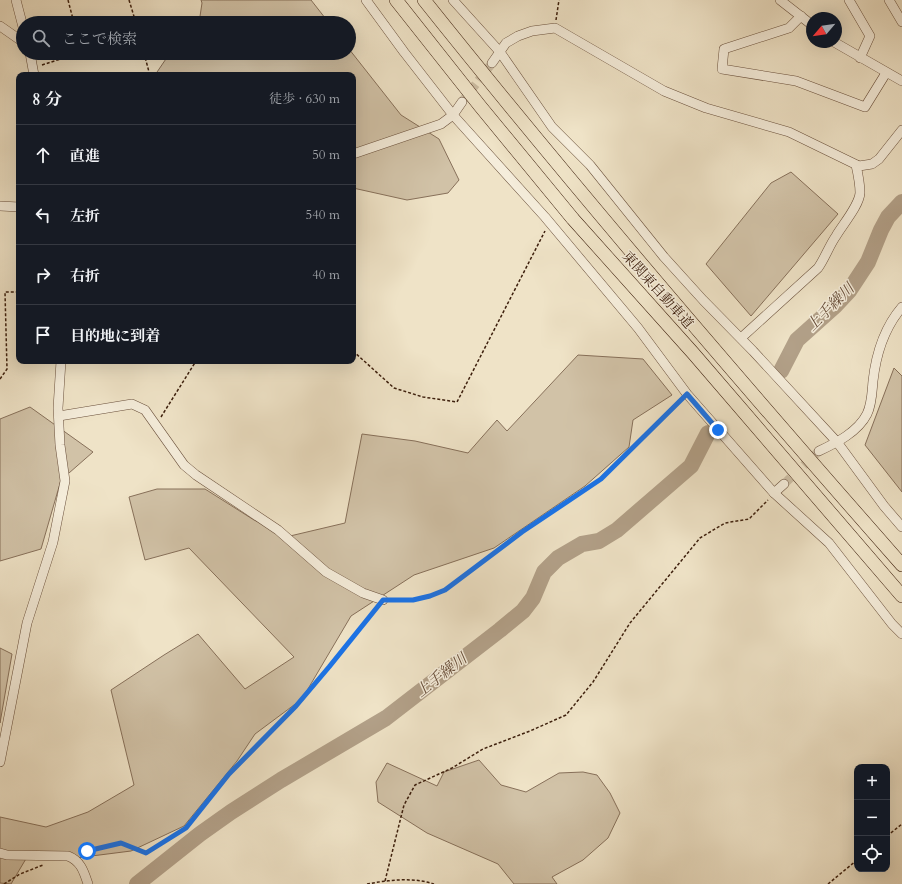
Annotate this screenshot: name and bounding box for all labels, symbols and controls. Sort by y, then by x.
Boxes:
north arrow [806,12,842,48]
search box [16,16,356,60]
icon: search [30,27,52,49]
text: ここで検索 [62,29,137,49]
text: 8 分 [32,88,62,111]
text: 徒歩 · 630 m [269,90,340,108]
icon: ahead [32,144,54,166]
text: 直進 [70,146,100,166]
text: 50 m [312,146,340,164]
icon: left [32,204,54,226]
text: 左折 [70,206,100,226]
text: 540 m [306,206,340,224]
street label: 東関東自動車道 [618,247,698,333]
icon: right [32,264,54,286]
text: 右折 [70,266,100,286]
text: 40 m [312,266,340,284]
water label: 上手繰川 [802,277,860,335]
icon: arrive [32,324,54,346]
text: 目的地に到着 [70,326,160,346]
route end [709,421,727,439]
water label: 上手繰川 [411,647,472,701]
map controls [854,764,890,872]
button: + [854,764,890,800]
button: − [854,800,890,836]
button: locate [854,836,890,872]
route start [78,842,96,860]

